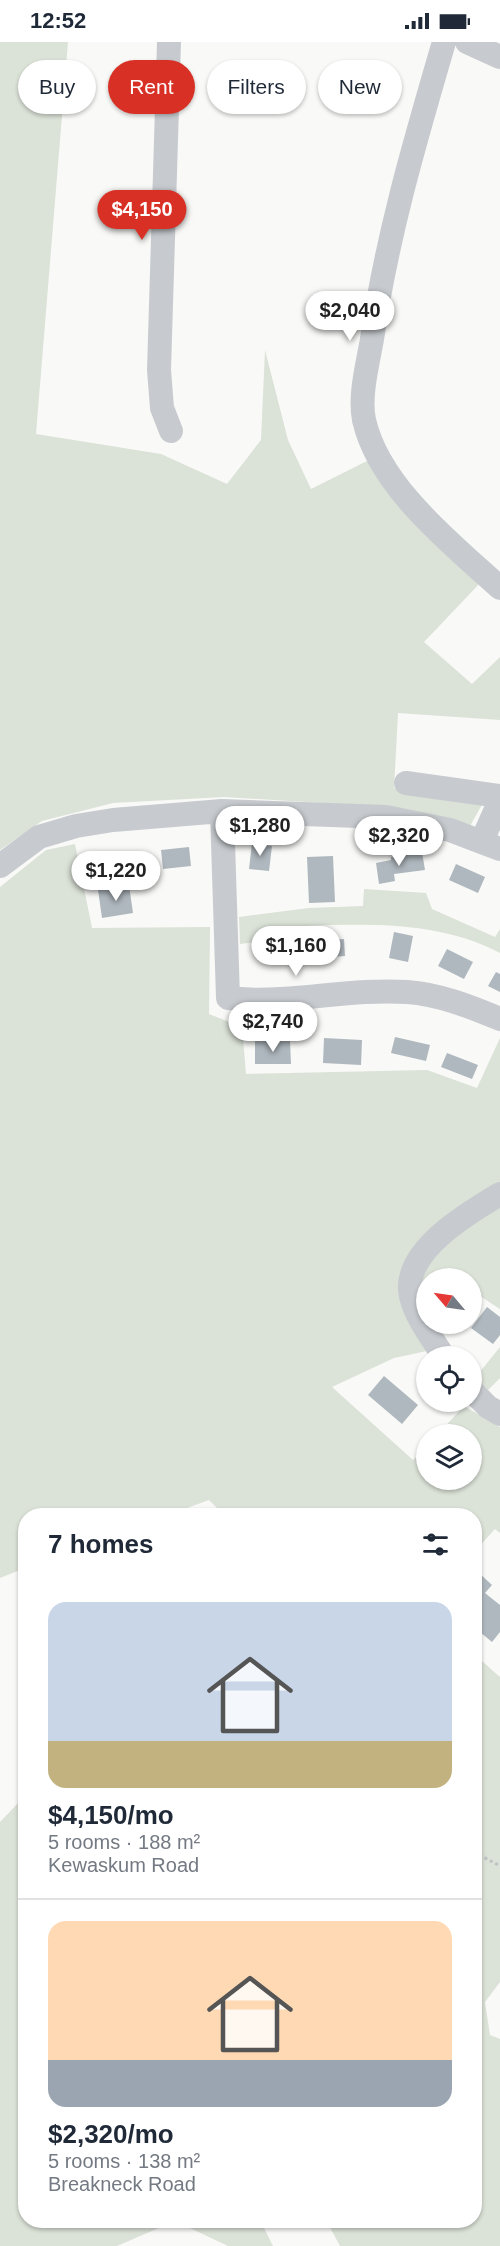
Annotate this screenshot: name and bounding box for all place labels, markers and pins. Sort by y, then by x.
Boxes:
pin: $4,150 [93,190,191,241]
pin: $2,040 [301,291,399,342]
pin: $1,280 [211,806,309,857]
pin: $2,320 [350,816,448,867]
pin: $1,220 [67,851,165,902]
pin: $1,160 [247,926,345,977]
pin: $2,740 [224,1002,322,1053]

